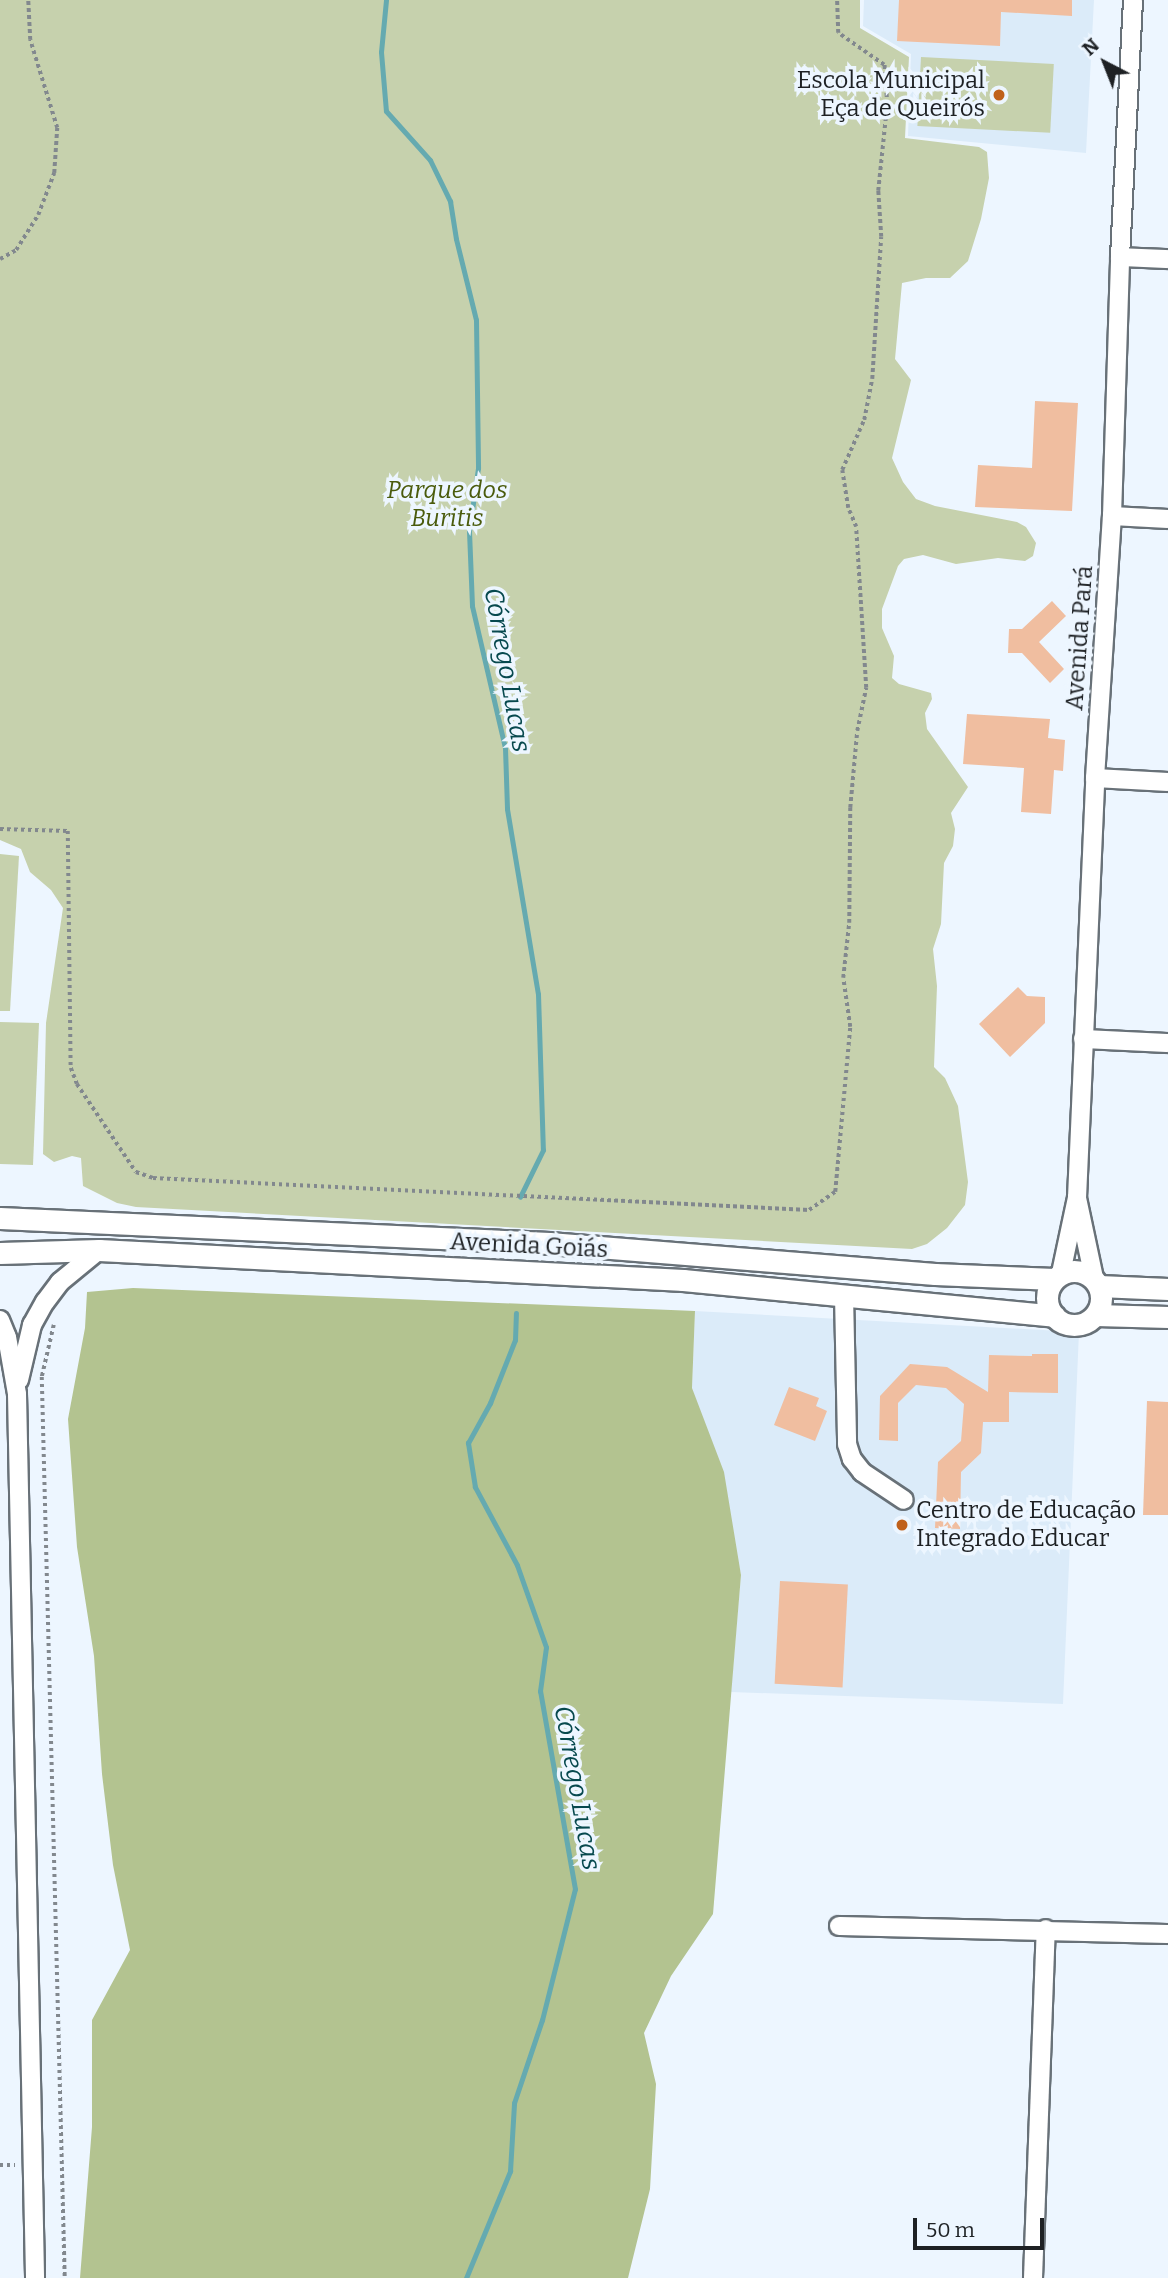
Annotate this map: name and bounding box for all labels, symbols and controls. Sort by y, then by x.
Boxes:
north arrow [1070,28,1140,98]
text: N [1077,34,1104,60]
place label: Escola Municipal Eça de Queirós [797,67,985,123]
marker: Escola Municipal Eça de Queirós [991,87,1007,103]
park label: Parque dos Buritis [387,477,507,533]
street label: Avenida Pará [1061,565,1099,711]
water label: Córrego Lucas [477,585,537,755]
street label: Avenida Goiás [449,1227,609,1265]
place label: Centro de Educação Integrado Educar [916,1497,1136,1553]
marker: Centro de Educação Integrado Educar [894,1517,910,1533]
water label: Córrego Lucas [547,1703,607,1873]
scale bar [916,2204,1047,2248]
text: 50 m [926,2217,975,2243]

